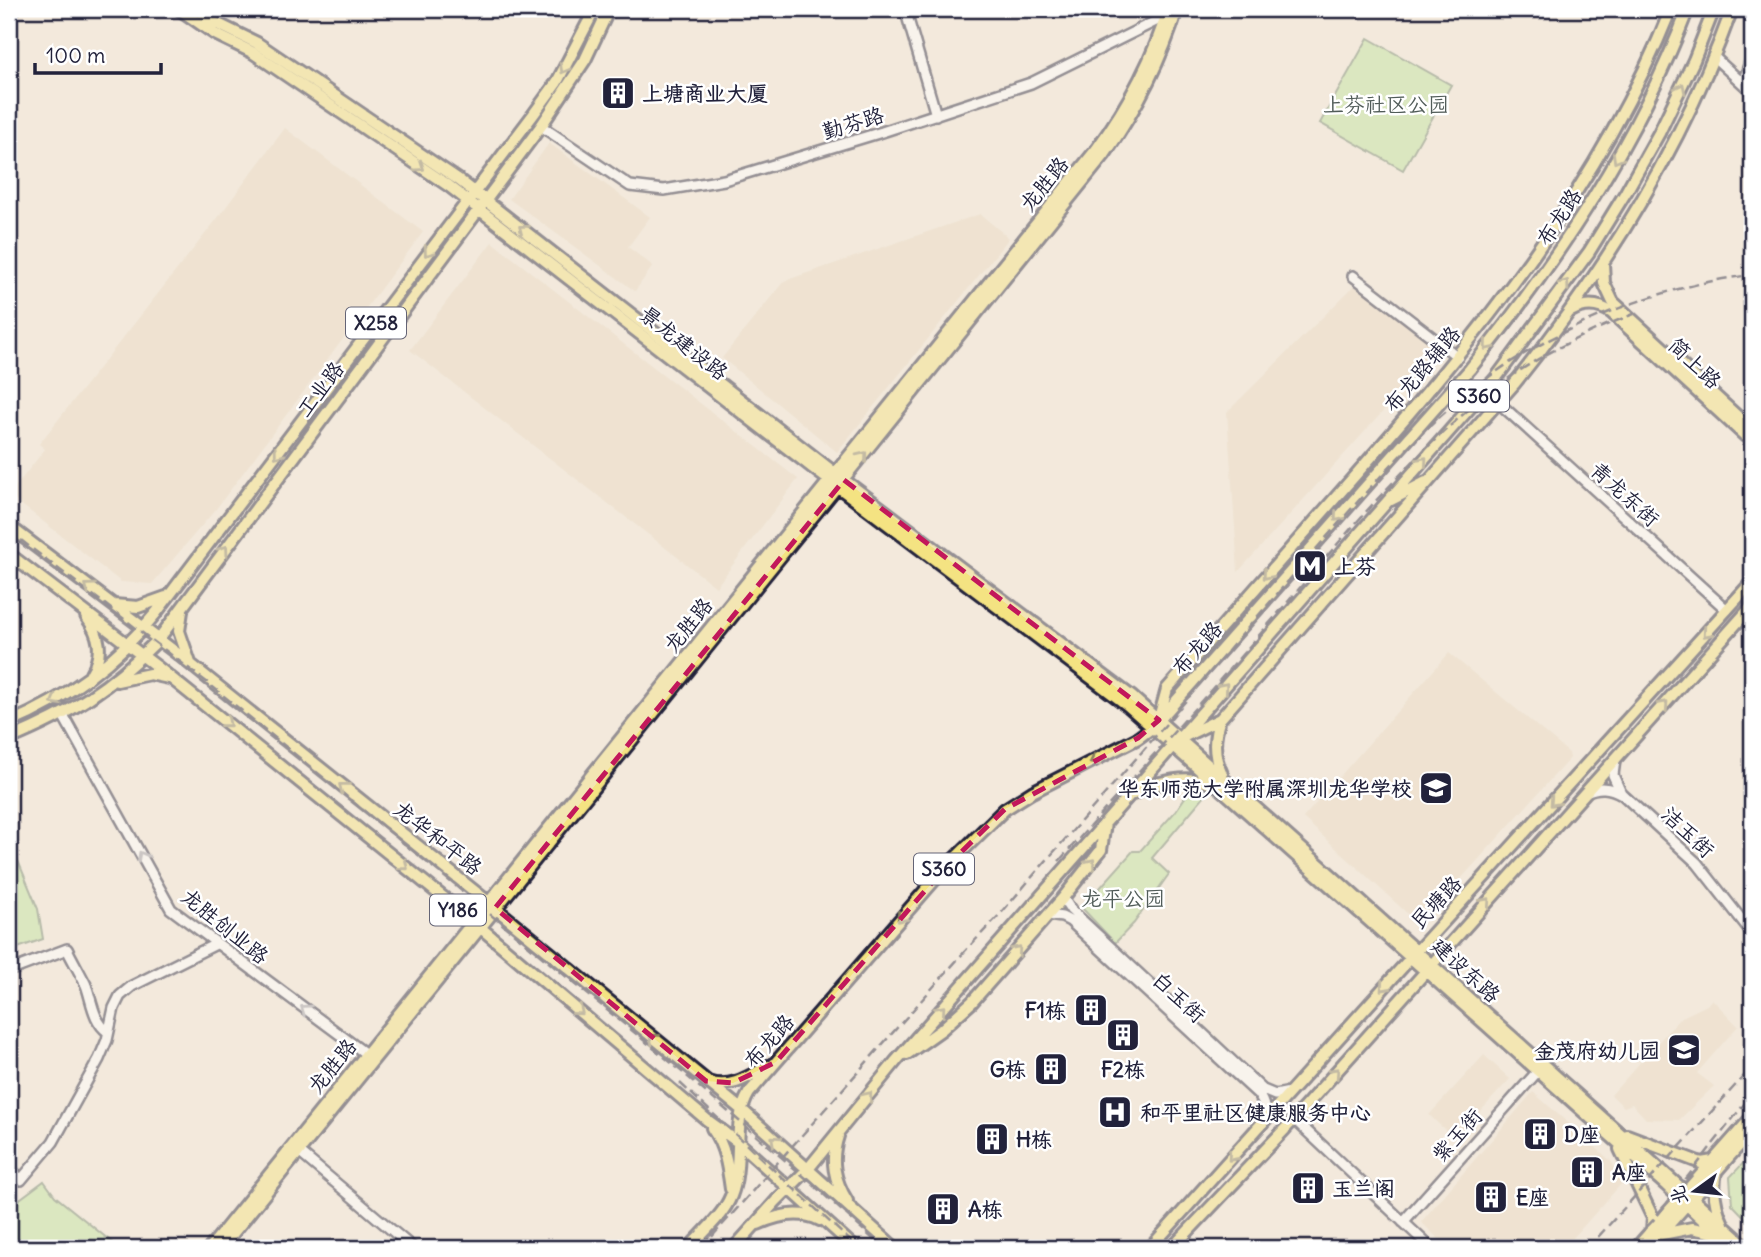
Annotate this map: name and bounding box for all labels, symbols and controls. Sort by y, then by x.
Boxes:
scale bar [35,32,161,76]
text: 100 m [46,42,105,69]
one-way arrow [559,62,572,75]
building icon: 上塘商业大厦 [599,74,637,112]
place label: 上塘商业大厦 [642,80,768,107]
one-way arrow [1672,83,1686,95]
park label: 上芬社区公园 [1323,91,1449,118]
street label: 勤芬路 [819,101,887,145]
street label: 龙胜路 [1014,151,1074,217]
one-way arrow [1612,151,1625,164]
one-way arrow [412,158,425,171]
street label: 布龙路 [1531,183,1587,251]
one-way arrow [519,225,531,238]
one-way arrow [424,244,436,257]
one-way arrow [1557,279,1570,292]
street label: 景龙建设路 [634,300,734,386]
road number: X258 [346,308,406,338]
street label: 布龙路辅路 [1378,320,1466,418]
street label: 简上路 [1663,332,1727,394]
one-way arrow [1484,338,1497,350]
street label: 工业路 [290,356,350,422]
road number: S360 [1449,380,1509,412]
one-way arrow [273,446,286,459]
one-way arrow [855,452,868,464]
one-way arrow [1414,456,1427,469]
street label: 青龙东街 [1585,456,1665,532]
one-way arrow [1334,509,1346,522]
one-way arrow [216,545,228,558]
metro station icon: 上芬 [1291,547,1329,585]
place label: 上芬 [1334,553,1376,580]
one-way arrow [1263,567,1275,580]
one-way arrow [84,583,97,595]
street label: 龙胜路 [658,592,718,658]
street label: 布龙路 [1166,615,1228,681]
one-way arrow [1702,625,1715,638]
one-way arrow [1216,682,1228,695]
one-way arrow [50,693,63,706]
one-way arrow [1655,700,1668,713]
one-way arrow [218,715,231,727]
one-way arrow [1089,752,1101,766]
school or university icon: 华东师范大学附属深圳龙华学校 [1417,769,1455,807]
place label: 华东师范大学附属深圳龙华学校 [1118,775,1412,802]
one-way arrow [338,782,351,795]
one-way arrow [1550,794,1562,807]
street label: 龙华和平路 [388,795,488,881]
street label: 洁玉街 [1656,801,1720,863]
one-way arrow [137,851,150,864]
road number: S360 [914,854,974,884]
one-way arrow [396,858,409,870]
one-way arrow [1083,859,1096,871]
street label: 民塘路 [1405,870,1467,934]
street label: 龙胜创业路 [176,882,274,970]
park label: 龙平公园 [1081,885,1165,912]
road number: Y186 [430,894,486,926]
one-way arrow [1478,897,1490,910]
one-way arrow [897,910,909,923]
street label: 建设东路 [1426,932,1506,1008]
one-way arrow [1009,945,1022,958]
street label: 白玉街 [1147,966,1211,1028]
one-way arrow [1379,979,1392,992]
building icon: F1栋 [1072,991,1110,1029]
place label: F1栋 [1025,997,1066,1024]
one-way arrow [571,1003,584,1015]
one-way arrow [300,1005,313,1018]
one-way arrow [933,1005,945,1018]
street label: 布龙路 [738,1008,800,1074]
building icon: F2栋 [1104,1016,1142,1054]
school or university icon: 金茂府幼儿园 [1665,1031,1703,1069]
street label: 龙胜路 [302,1033,362,1099]
one-way arrow [649,1034,662,1046]
place label: 金茂府幼儿园 [1534,1037,1660,1064]
building icon: G栋 [1032,1050,1070,1088]
place label: G栋 [990,1056,1026,1083]
place label: F2栋 [1101,1056,1145,1083]
one-way arrow [1327,1068,1339,1081]
one-way arrow [859,1092,872,1104]
hospital icon: 和平里社区健康服务中心 [1096,1093,1134,1131]
place label: 和平里社区健康服务中心 [1140,1099,1371,1126]
street label: 紫玉街 [1426,1103,1488,1167]
building icon: D座 [1521,1115,1559,1153]
building icon: H栋 [973,1120,1011,1158]
place label: D座 [1564,1121,1600,1148]
place label: H栋 [1016,1126,1052,1153]
one-way arrow [770,1136,783,1148]
one-way arrow [1228,1149,1240,1162]
building icon: A座 [1568,1153,1606,1191]
north arrow [1660,1156,1730,1226]
place label: A座 [1612,1159,1646,1186]
building icon: 玉兰阁 [1289,1169,1327,1207]
place label: 玉兰阁 [1332,1175,1395,1202]
building icon: E座 [1472,1178,1510,1216]
text: 北 [1665,1183,1693,1208]
place label: E座 [1516,1184,1549,1211]
building icon: A栋 [924,1190,962,1228]
place label: A栋 [968,1196,1002,1223]

